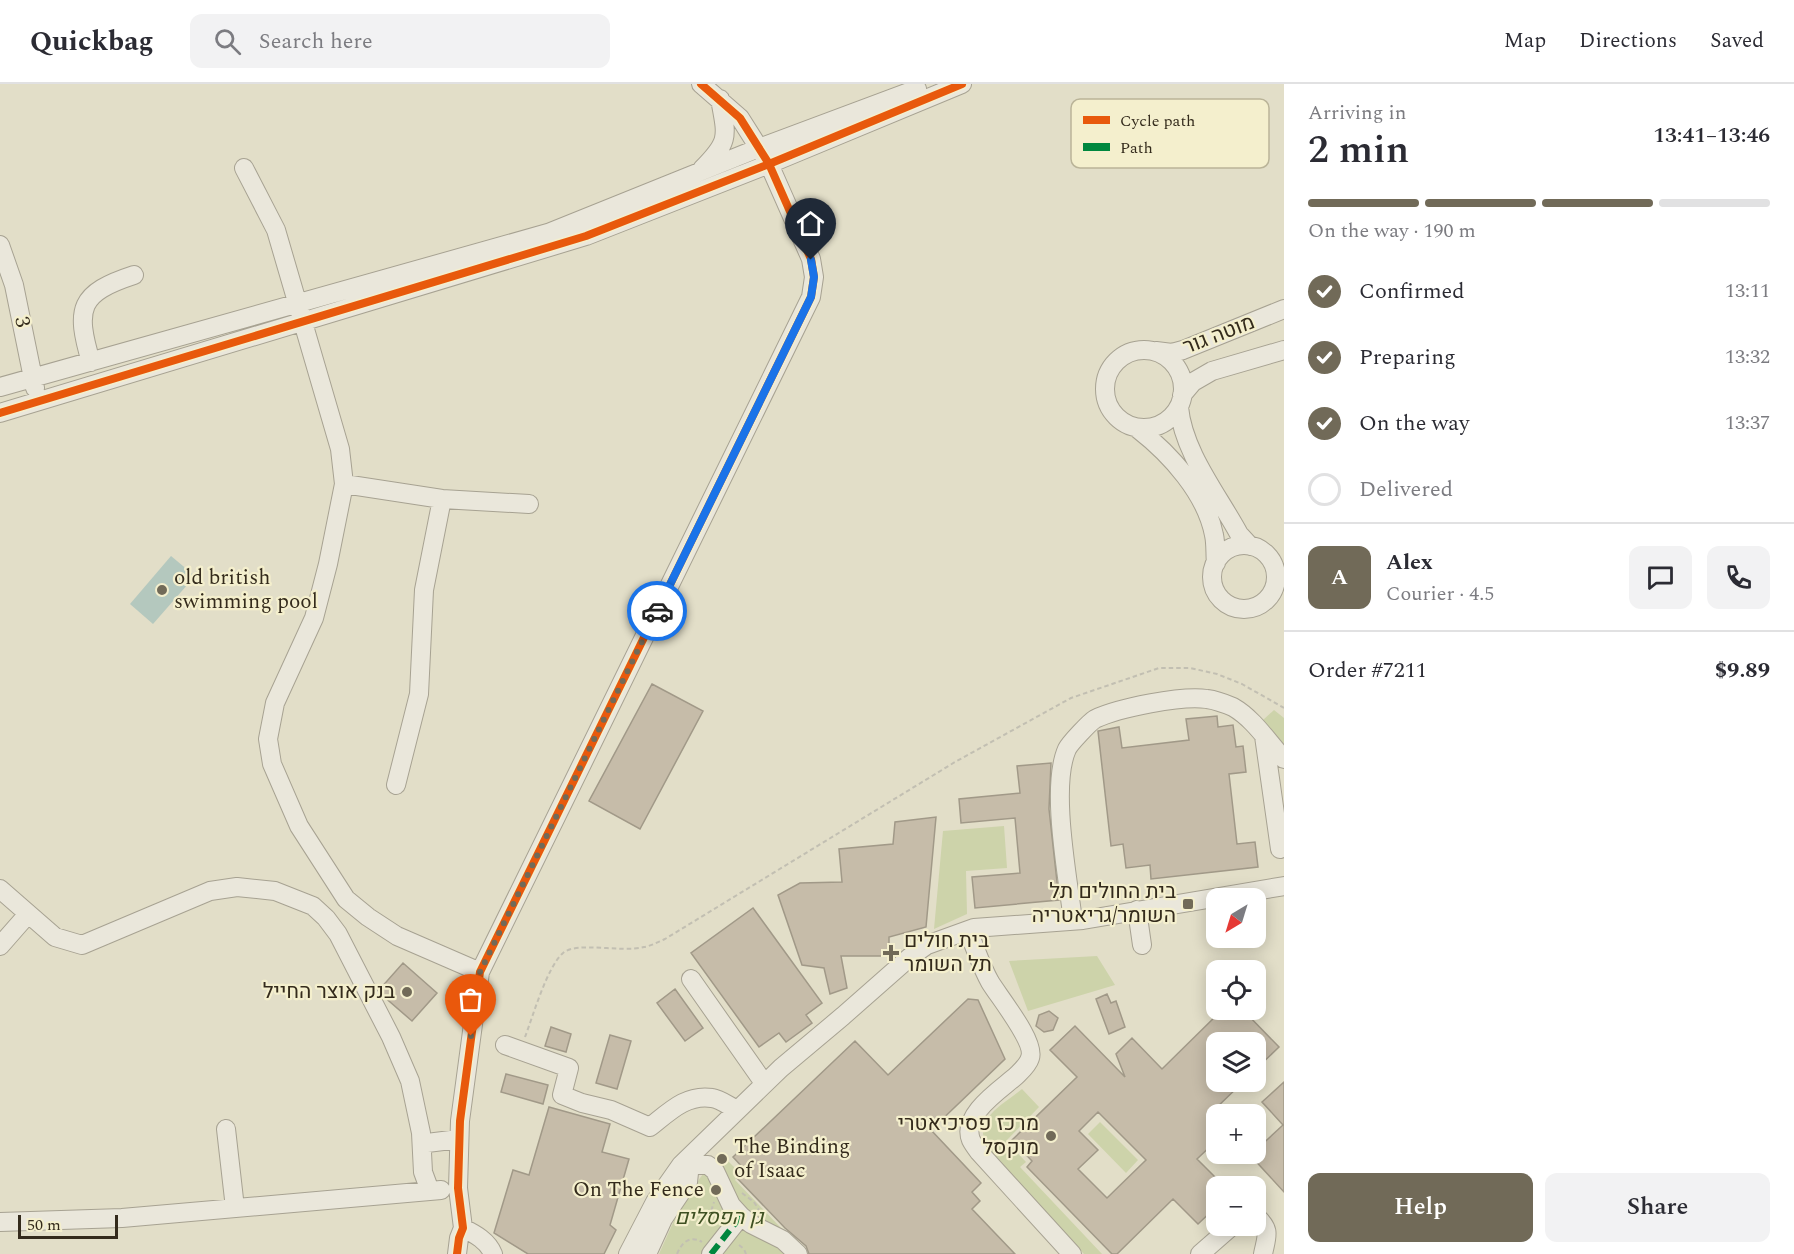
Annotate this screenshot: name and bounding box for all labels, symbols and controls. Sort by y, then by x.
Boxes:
search box [190,14,610,68]
text: Quickbag [30,20,154,63]
icon: search [211,25,244,58]
text: Search here [259,25,373,58]
text: Map [1504,25,1546,57]
text: Directions [1579,25,1677,57]
text: Saved [1710,25,1764,57]
text: Arriving in [1308,98,1406,128]
legend [1071,99,1269,168]
text: Cycle path [1120,109,1195,133]
text: 13:41–13:46 [1653,119,1770,152]
text: 2 min [1308,121,1409,180]
text: Path [1120,136,1153,160]
pin [785,198,836,260]
icon: home [794,207,827,240]
text: On the way · 190 m [1308,216,1476,246]
icon: check [1308,275,1341,308]
text: Confirmed [1359,275,1465,308]
text: 13:11 [1725,276,1770,306]
street label: מוטה גור [1178,307,1260,363]
street label: 3 [5,314,39,331]
icon: check [1308,341,1341,374]
text: Preparing [1359,341,1456,374]
text: 13:32 [1725,342,1770,372]
icon: check [1308,407,1341,440]
text: On the way [1359,407,1470,440]
text: 13:37 [1725,408,1770,438]
text: Delivered [1359,473,1453,506]
text: Alex [1386,546,1433,579]
button: chat [1629,546,1692,609]
button: phone [1707,546,1770,609]
text: A [1331,561,1348,594]
place label: old british swimming pool [174,562,318,618]
text: Courier · 4.5 [1386,579,1494,609]
courier [627,581,687,641]
marker: old british swimming pool [155,583,169,597]
icon: car [641,595,674,628]
text: Order #7211 [1308,654,1427,687]
text: $9.89 [1715,654,1770,687]
place label: בית החולים תל השומר/גריאטריה [1032,876,1176,932]
north arrow [1206,888,1266,948]
map controls [1206,888,1266,1236]
marker: בית החולים תל השומר/גריאטריה [1181,897,1195,911]
place label: בית חולים תל השומר [904,925,992,981]
marker: בית חולים תל השומר [882,944,900,962]
button: locate [1206,960,1266,1020]
pin [445,974,496,1036]
place label: בנק אוצר החייל [263,976,395,1008]
icon: bag [454,983,487,1016]
marker: בנק אוצר החייל [400,985,414,999]
button: layers [1206,1032,1266,1092]
button: + [1206,1104,1266,1164]
place label: מרכז פסיכיאטרי מוקסל [898,1108,1039,1164]
marker: מרכז פסיכיאטרי מוקסל [1044,1129,1058,1143]
place label: The Binding of Isaac [734,1131,850,1187]
marker: The Binding of Isaac [715,1152,729,1166]
button: Help [1308,1173,1533,1242]
button: Share [1545,1173,1770,1242]
place label: On The Fence [573,1174,704,1206]
button: − [1206,1176,1266,1236]
marker: On The Fence [709,1183,723,1197]
park label: גן הפסלים [675,1202,765,1234]
scale bar [18,1212,118,1240]
text: 50 m [27,1213,61,1237]

